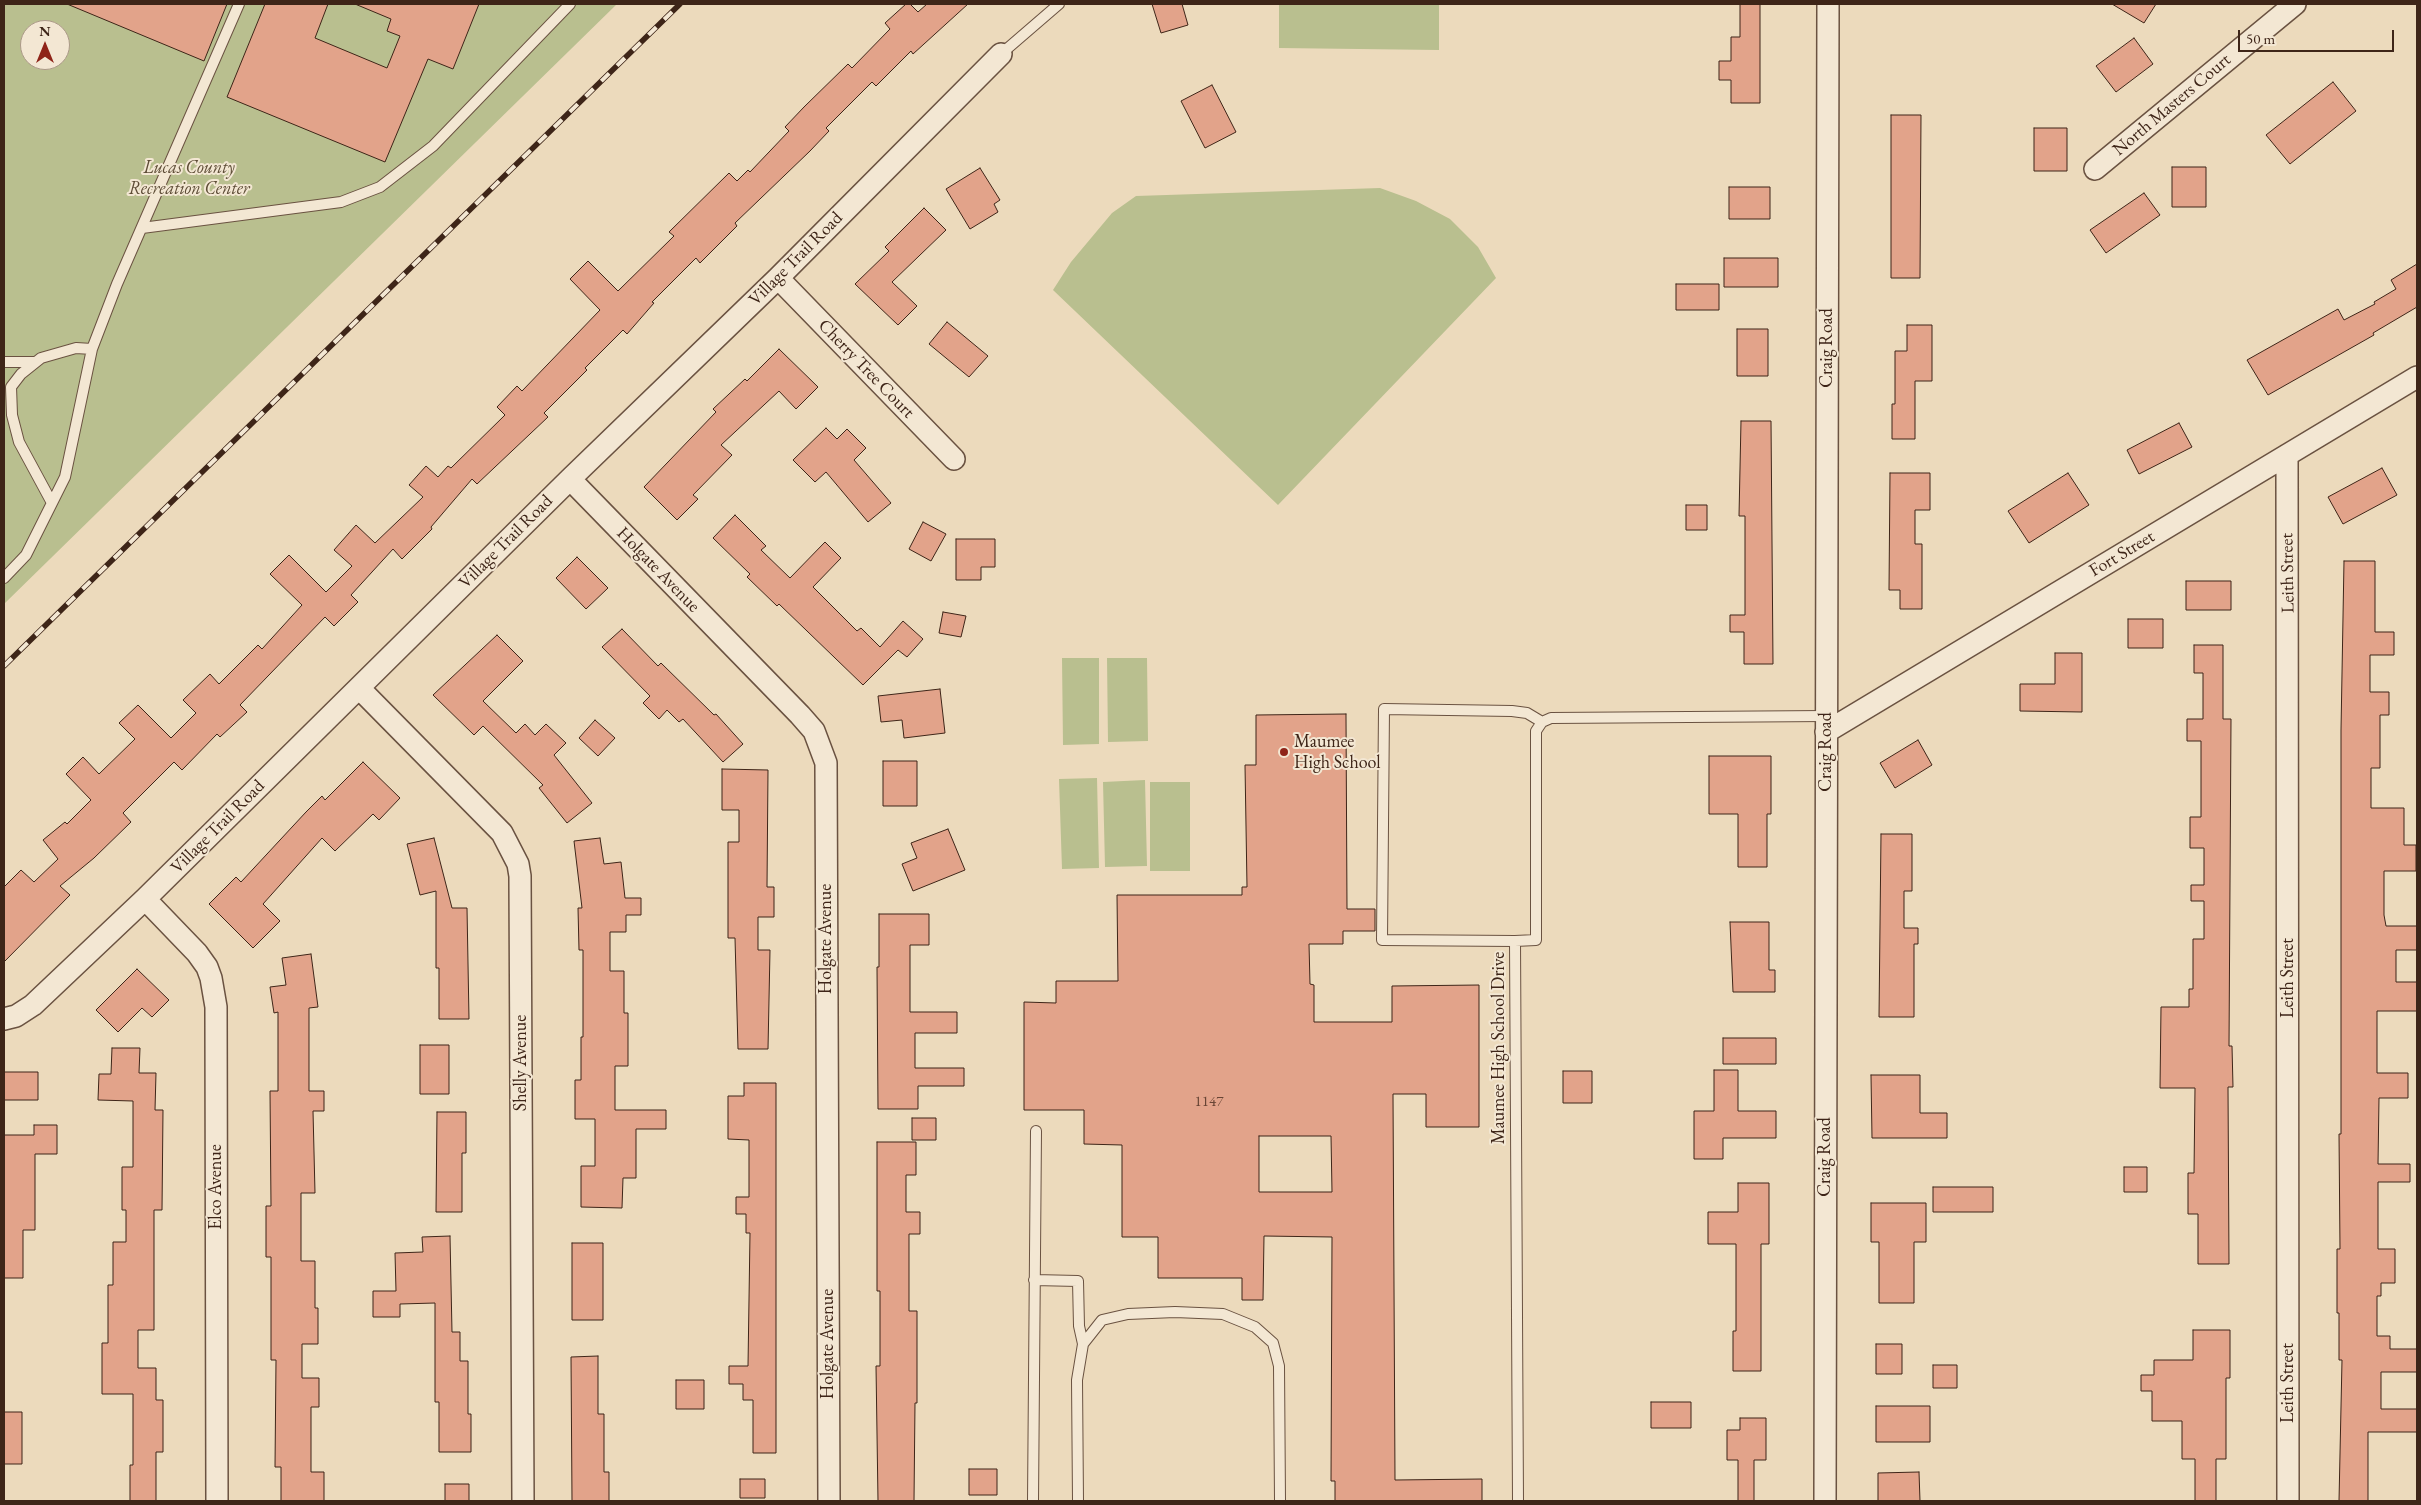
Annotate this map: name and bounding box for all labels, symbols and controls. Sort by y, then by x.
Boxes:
north arrow [20,20,70,70]
scale bar [2241,20,2397,52]
text: N [39,22,51,40]
text: 50 m [2246,29,2275,48]
street label: North Masters Court [2109,49,2235,161]
park label: Lucas County Recreation Center [128,157,250,200]
street label: Village Trail Road [745,208,847,310]
street label: Craig Road [1816,308,1838,388]
street label: Cherry Tree Court [813,315,919,423]
street label: Village Trail Road [455,491,557,593]
street label: Holgate Avenue [612,523,704,617]
street label: Fort Street [2085,526,2159,582]
street label: Leith Street [2277,533,2299,613]
street label: Craig Road [1815,712,1837,792]
place label: Maumee High School [1294,731,1381,774]
marker: Maumee High School [1278,746,1290,758]
street label: Village Trail Road [167,776,269,878]
street label: Holgate Avenue [815,884,837,994]
street label: Leith Street [2277,938,2299,1018]
street label: Maumee High School Drive [1488,952,1510,1144]
street label: Shelly Avenue [510,1015,532,1111]
house number: 1147 [1195,1093,1223,1111]
street label: Craig Road [1814,1117,1836,1197]
street label: Elco Avenue [205,1144,227,1230]
street label: Holgate Avenue [817,1289,839,1399]
street label: Leith Street [2277,1343,2299,1423]

